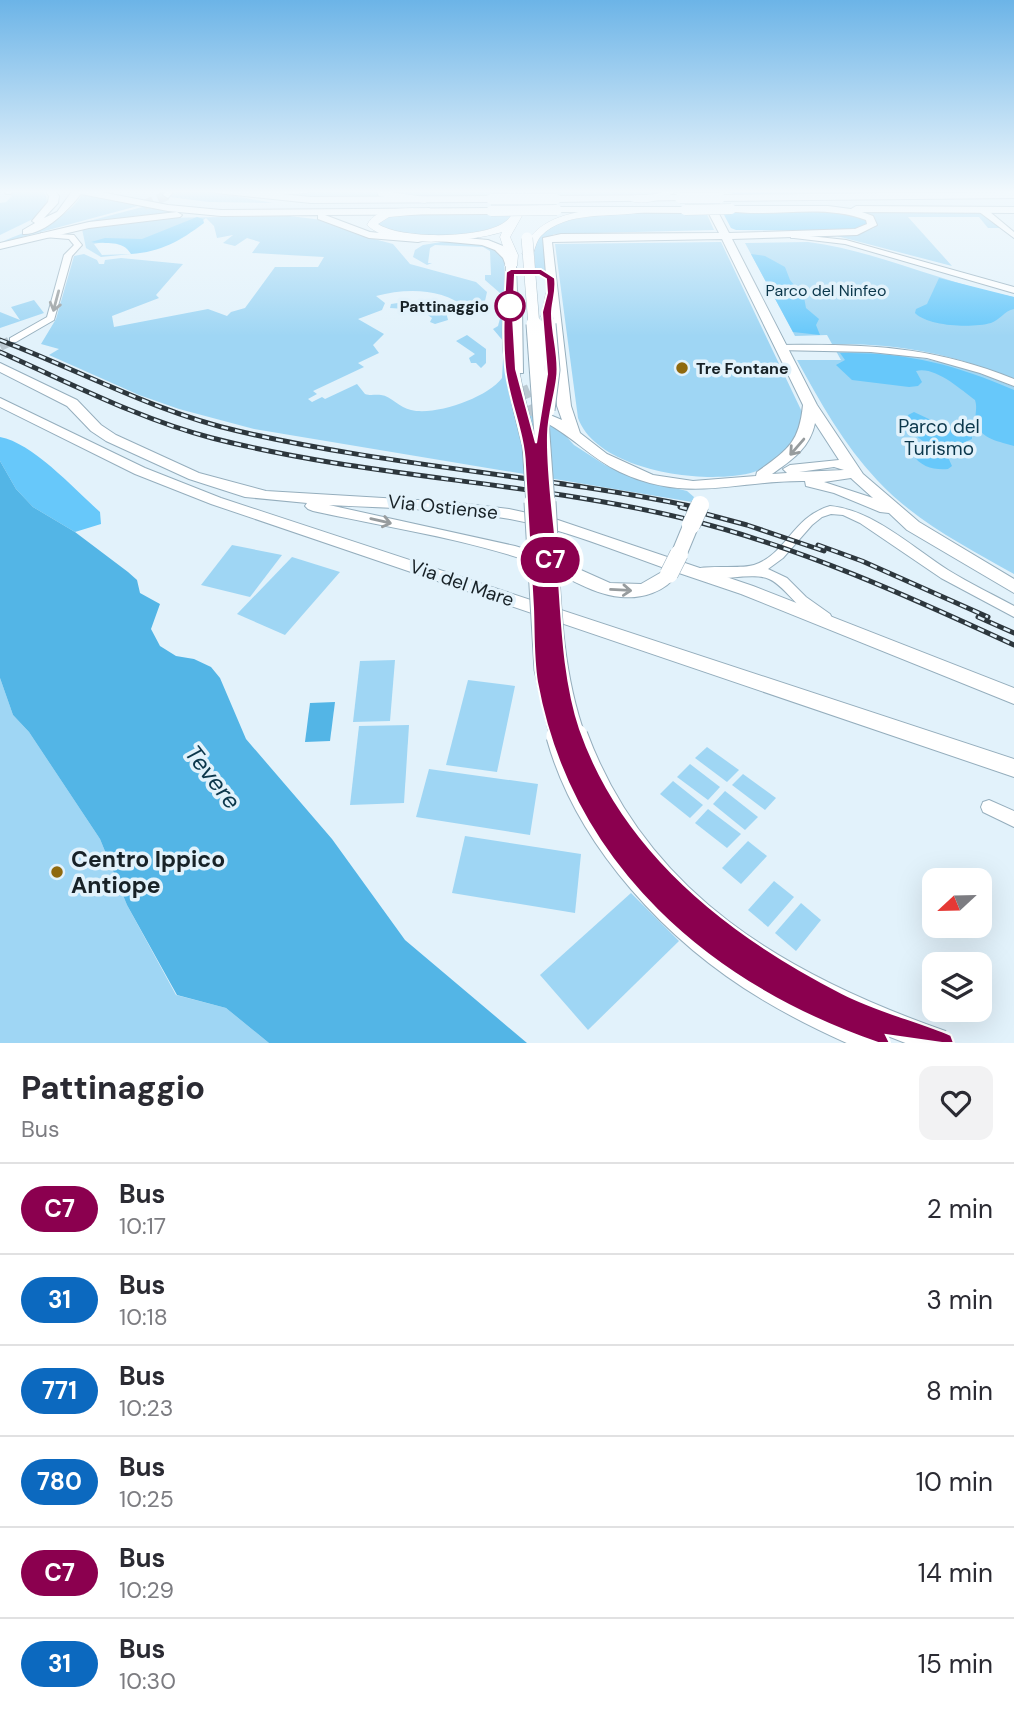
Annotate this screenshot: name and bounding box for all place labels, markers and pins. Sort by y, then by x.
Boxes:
marker: Pattinaggio [495,291,525,321]
place label: Pattinaggio [400,296,489,317]
place label: Tre Fontane [696,358,789,379]
marker: Tre Fontane [674,360,690,376]
place label: Centro Ippico Antiope [71,844,225,900]
marker: Centro Ippico Antiope [49,864,65,880]

